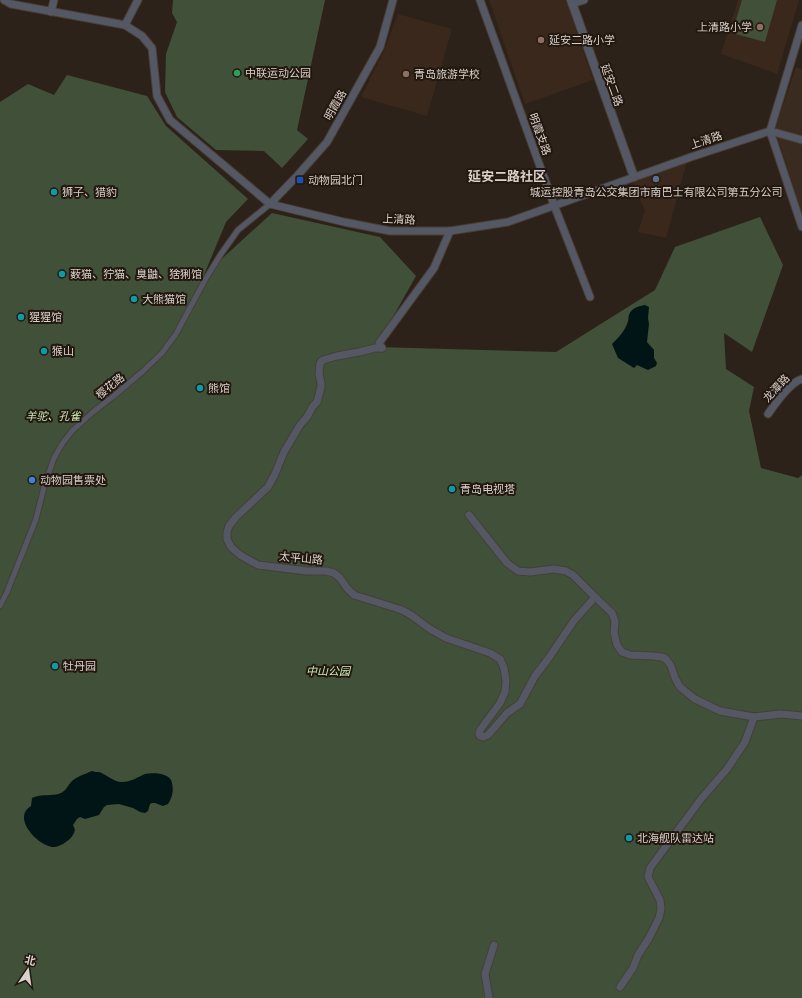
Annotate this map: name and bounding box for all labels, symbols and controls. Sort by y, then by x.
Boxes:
place label: 上清路小学 [697,20,752,34]
marker: 上清路小学 [755,22,765,32]
place label: 延安二路小学 [549,33,615,47]
marker: 延安二路小学 [536,35,546,45]
street label: 延安二路 [598,62,626,108]
place label: 中联运动公园 [245,66,311,80]
place label: 青岛旅游学校 [414,67,480,81]
marker: 中联运动公园 [232,68,242,78]
marker: 青岛旅游学校 [401,69,411,79]
street label: 明霞路 [321,87,349,123]
street label: 明霞支路 [526,111,554,157]
street label: 上清路 [688,128,724,152]
district label: 延安二路社区 [468,168,546,185]
place label: 动物园北门 [308,173,363,187]
marker: 城运控股青岛公交集团市南巴士有限公司第五分公司 [651,174,661,184]
marker: 动物园北门 [295,175,305,185]
place label: 狮子、猎豹 [62,185,117,199]
place label: 城运控股青岛公交集团市南巴士有限公司第五分公司 [530,185,783,199]
marker: 狮子、猎豹 [49,187,59,197]
street label: 上清路 [382,211,416,227]
place label: 薮猫、狞猫、臭鼬、猞猁馆 [70,267,202,281]
marker: 薮猫、狞猫、臭鼬、猞猁馆 [57,269,67,279]
place label: 大熊猫馆 [142,292,186,306]
marker: 大熊猫馆 [129,294,139,304]
place label: 猩猩馆 [29,310,62,324]
marker: 猩猩馆 [16,312,26,322]
place label: 猴山 [52,344,74,358]
marker: 猴山 [39,346,49,356]
street label: 樱花路 [93,370,127,402]
street label: 龙潭路 [760,371,792,405]
place label: 熊馆 [208,381,230,395]
marker: 熊馆 [195,383,205,393]
park label: 羊驼、孔雀 [26,409,81,423]
place label: 动物园售票处 [40,473,106,487]
marker: 动物园售票处 [27,475,37,485]
place label: 青岛电视塔 [460,482,515,496]
marker: 青岛电视塔 [447,484,457,494]
street label: 太平山路 [278,549,324,567]
place label: 牡丹园 [63,659,96,673]
marker: 牡丹园 [50,661,60,671]
park label: 中山公园 [306,664,352,678]
place label: 北海舰队雷达站 [637,831,714,845]
marker: 北海舰队雷达站 [624,833,634,843]
north arrow [8,950,48,990]
text: 北 [23,952,37,968]

